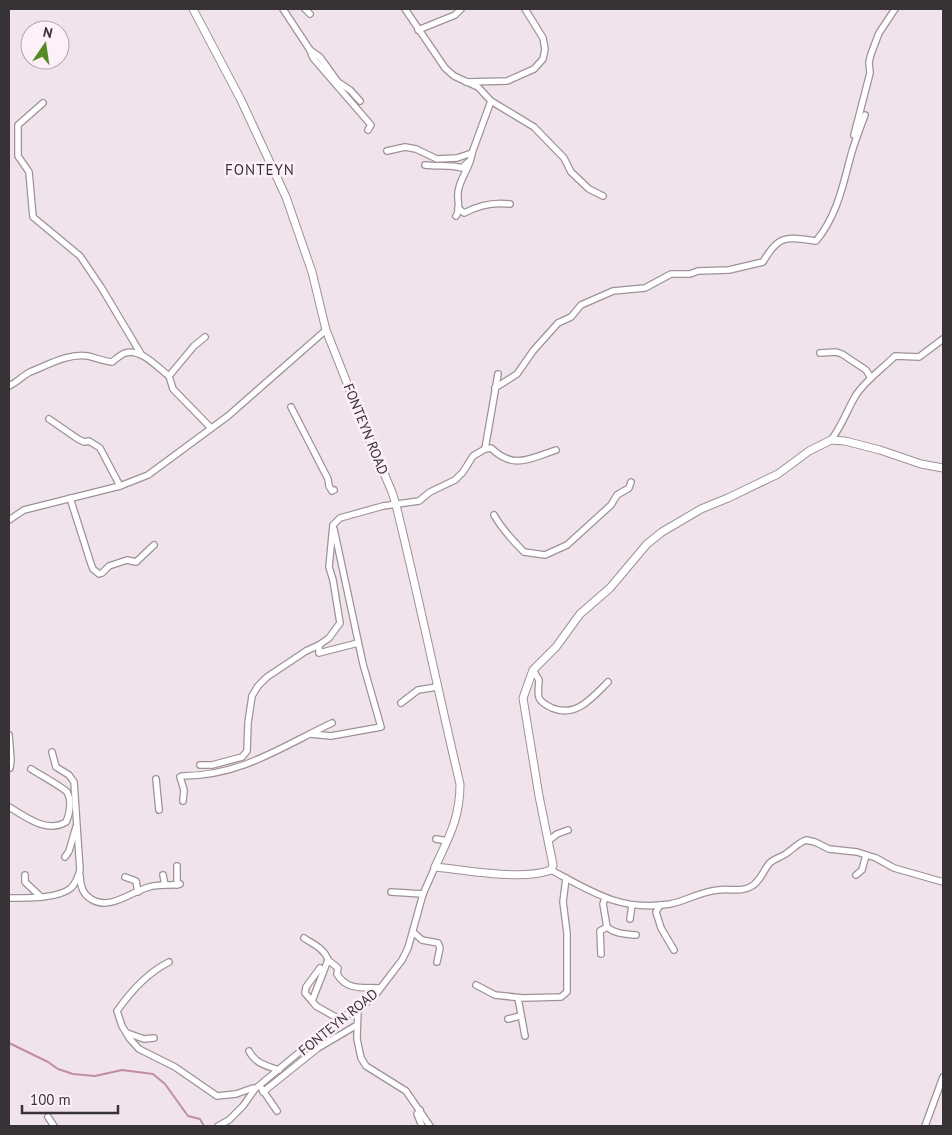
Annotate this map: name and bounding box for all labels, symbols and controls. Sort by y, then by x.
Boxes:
north arrow [20,20,70,70]
text: N [41,23,54,42]
district label: FONTEYN [225,160,295,179]
street label: FONTEYN ROAD [340,381,392,477]
street label: FONTEYN ROAD [295,985,381,1059]
scale bar [22,1082,119,1114]
text: 100 m [30,1090,71,1109]

